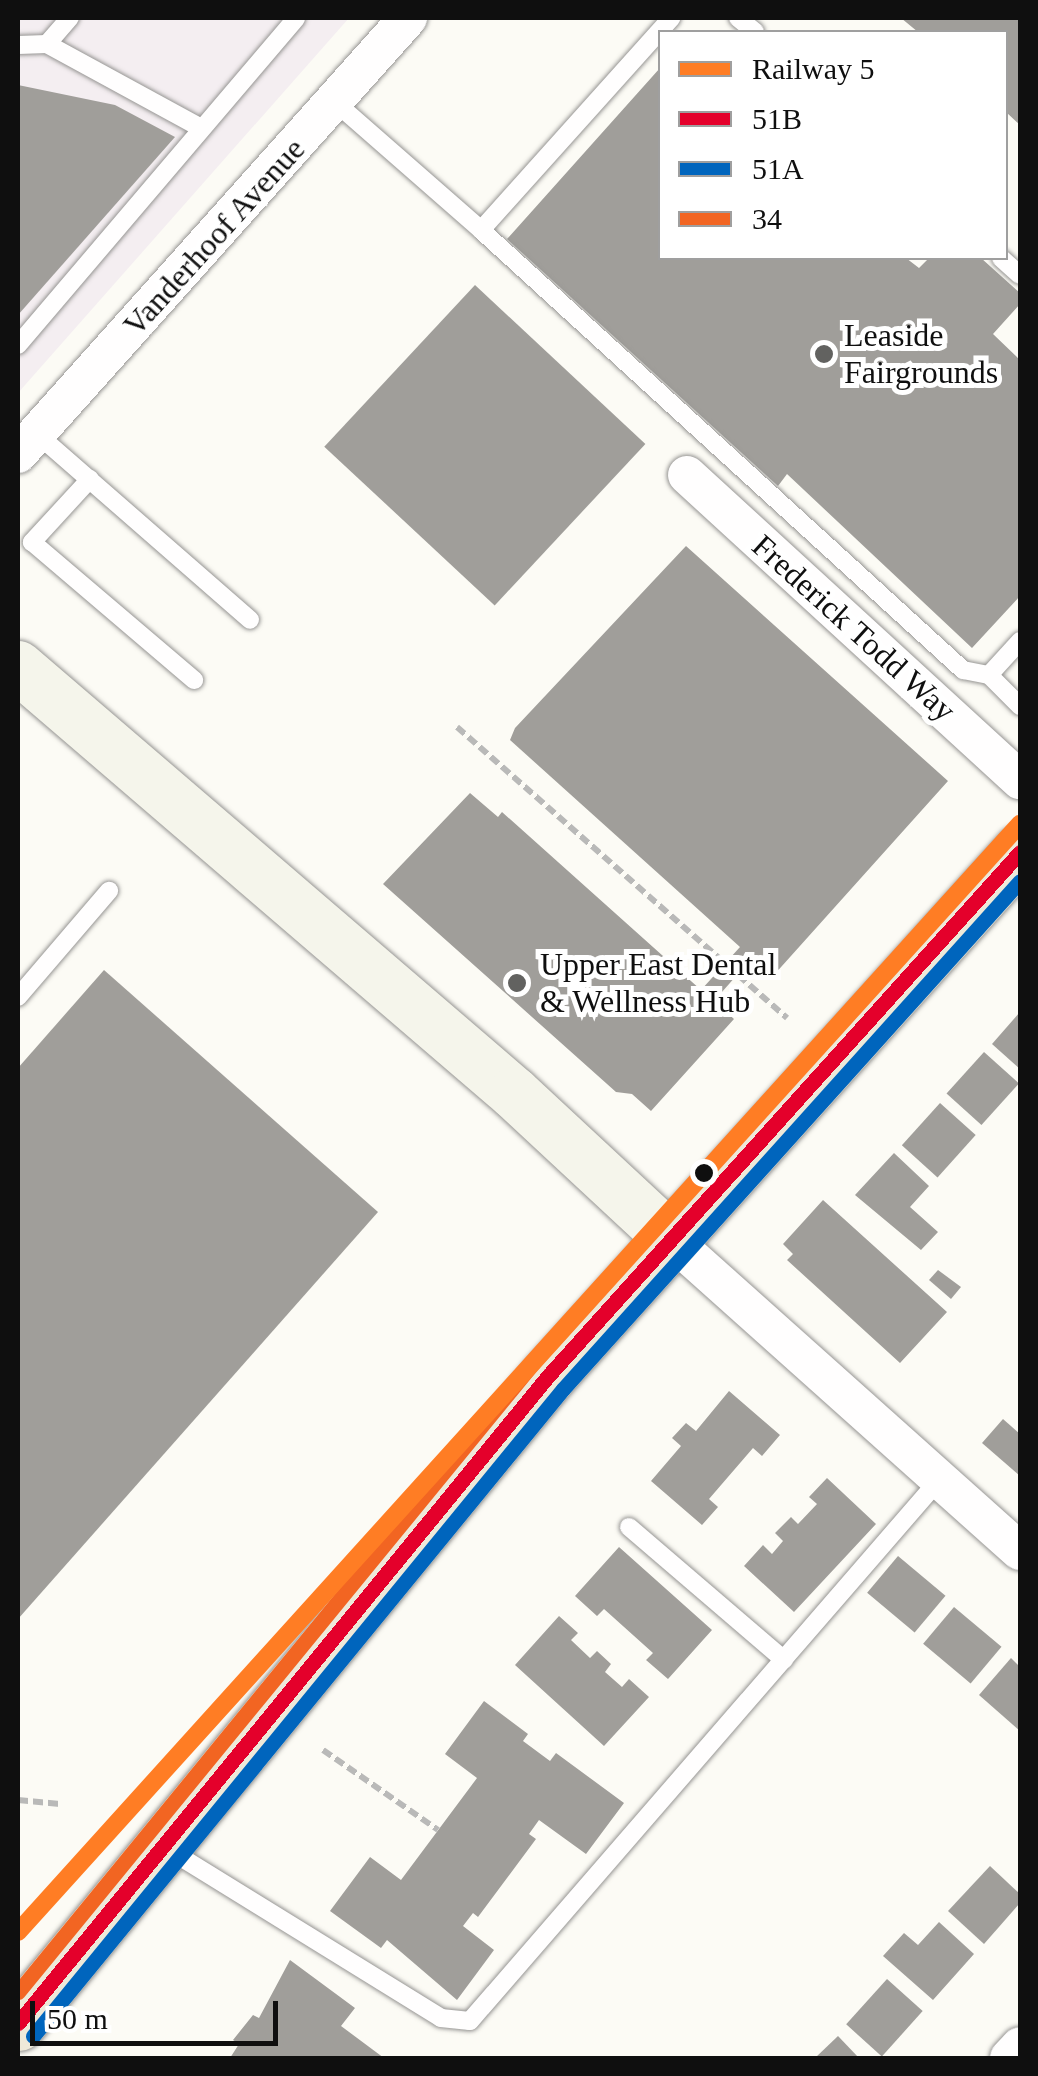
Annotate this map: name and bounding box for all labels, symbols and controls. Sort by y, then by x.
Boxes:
legend [658,30,1008,260]
text: Railway 5 [752,52,874,85]
text: 51B [752,102,802,135]
street label: Vanderhoof Avenue [115,130,313,344]
text: 51A [752,152,804,185]
text: 34 [752,202,782,235]
place label: Leaside Fairgrounds [844,317,998,392]
marker: Leaside Fairgrounds [813,343,835,365]
street label: Frederick Todd Way [744,526,964,730]
place label: Upper East Dental & Wellness Hub [540,946,776,1021]
marker: Upper East Dental & Wellness Hub [504,970,530,996]
unlabelled marker [694,1163,714,1183]
scale bar [35,1981,282,2043]
text: 50 m [47,2002,108,2035]

